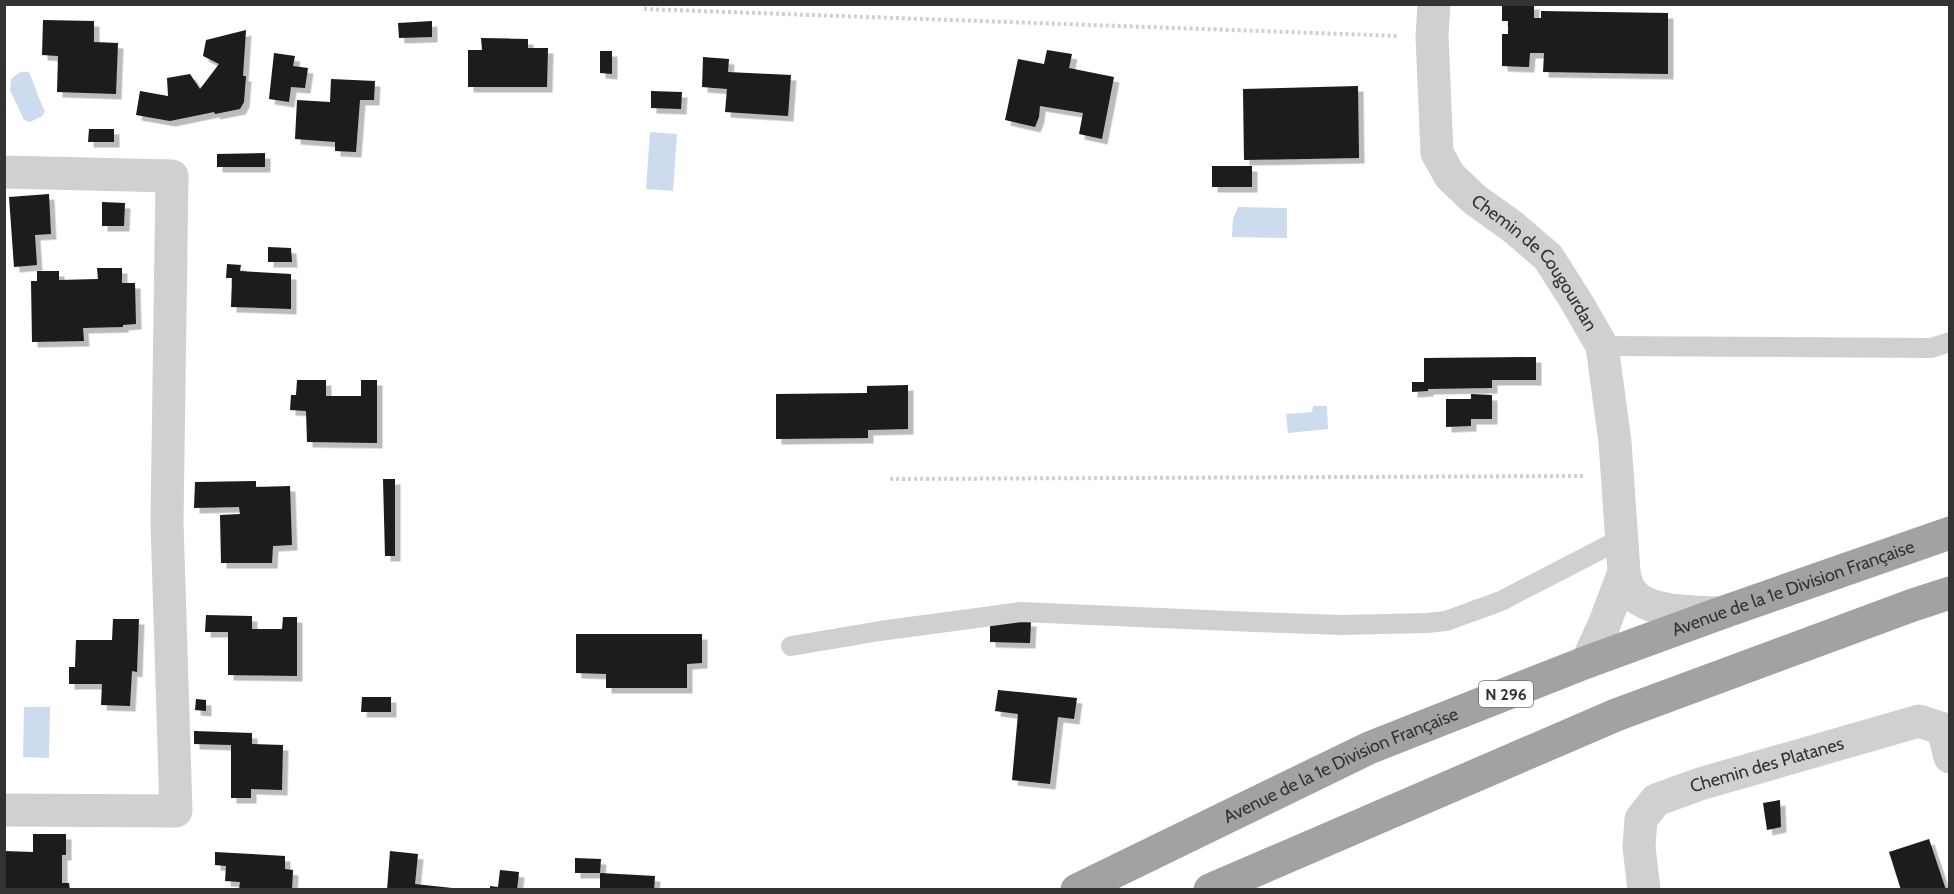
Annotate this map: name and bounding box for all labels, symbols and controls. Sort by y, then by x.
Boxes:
street label: Chemin de Cougourdan [1467,190,1602,335]
street label: Avenue de la 1e Division Française [1669,535,1917,641]
road number: N 296 [1479,681,1533,707]
street label: Avenue de la 1e Division Française [1220,703,1461,828]
street label: Chemin des Platanes [1687,732,1846,798]

